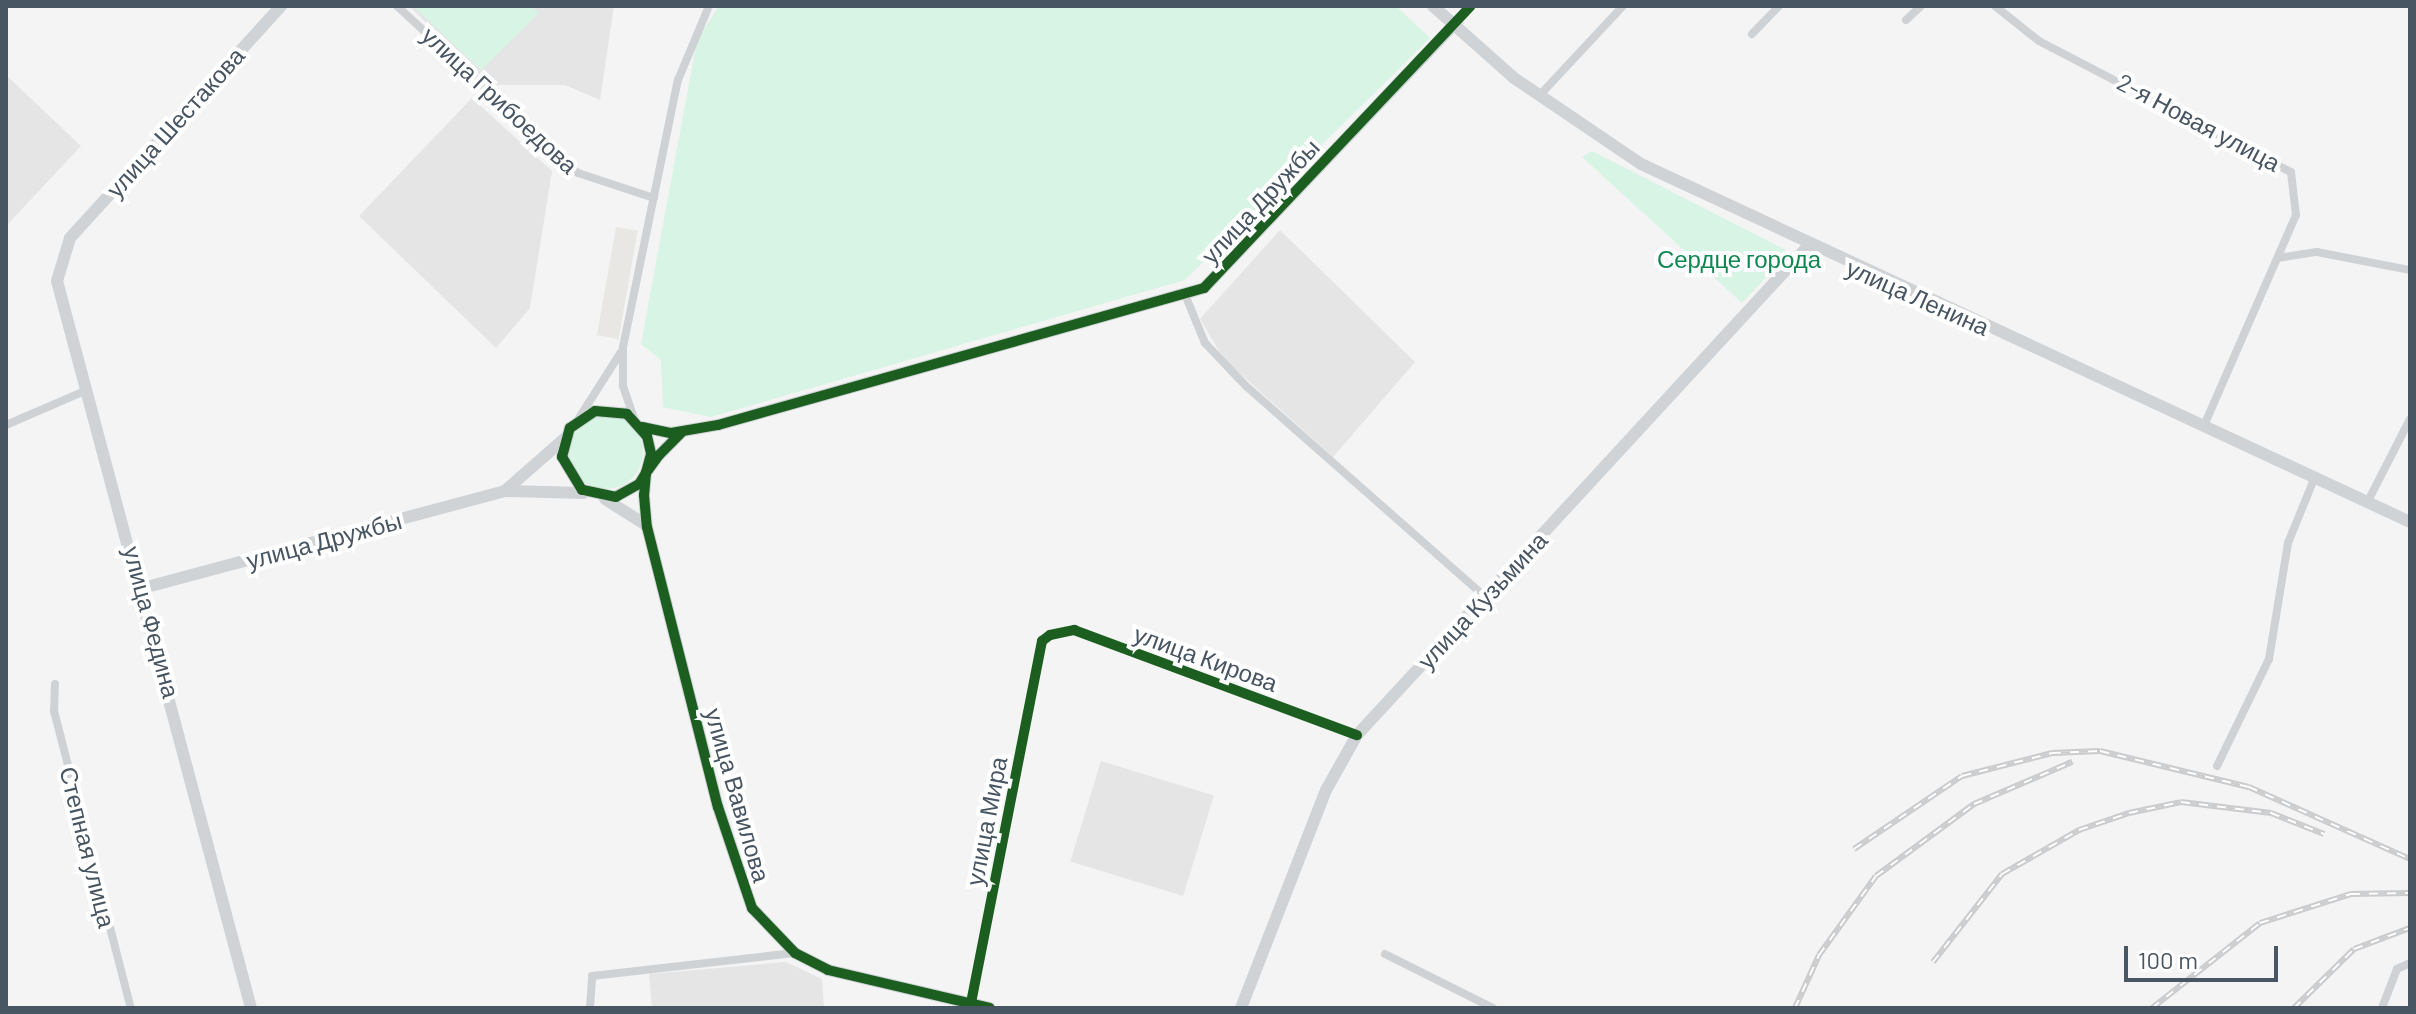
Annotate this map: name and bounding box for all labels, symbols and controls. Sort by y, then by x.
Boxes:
street label: улица Грибоедова [416,20,584,180]
street label: улица Шестакова [100,41,250,203]
street label: 2-я Новая улица [2113,67,2285,177]
street label: улица Дружбы [1195,133,1325,269]
park label: Сердце города [1657,245,1821,273]
street label: улица Ленина [1842,253,1994,341]
street label: улица Дружбы [243,505,405,575]
street label: улица Кузьмина [1411,526,1553,674]
street label: улица Федина [118,543,186,701]
street label: улица Кирова [1130,619,1282,697]
street label: улица Вавилова [699,705,777,885]
street label: улица Мира [959,754,1013,888]
street label: Степная улица [54,764,122,930]
scale bar [2128,930,2282,980]
text: 100 m [2138,945,2198,974]

